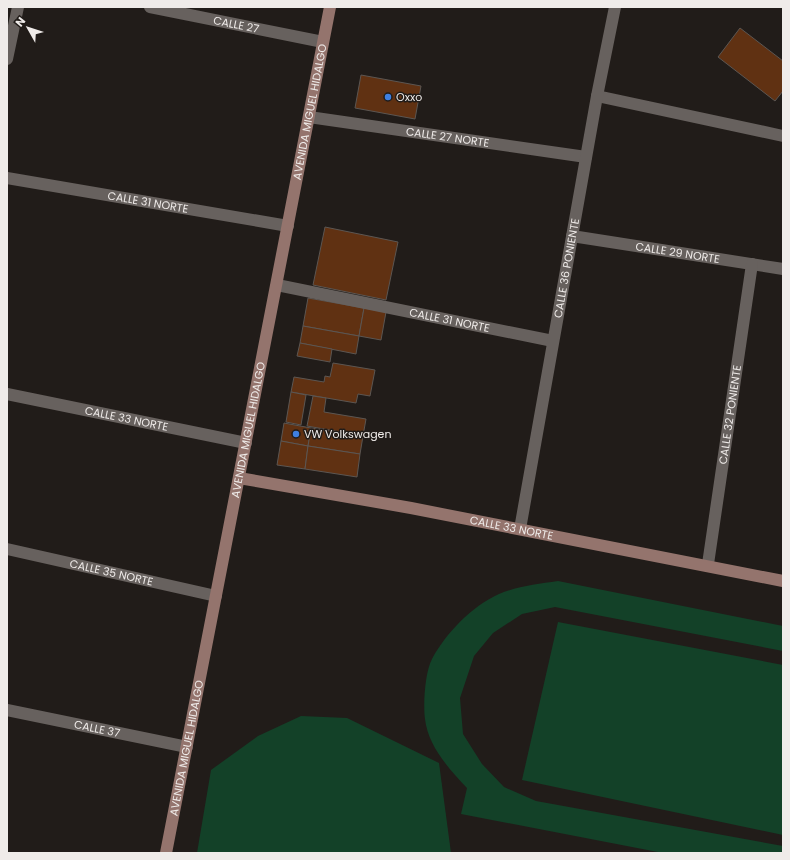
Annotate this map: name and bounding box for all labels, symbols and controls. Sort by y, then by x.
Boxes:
north arrow [8,8,48,48]
street label: CALLE 27 [212,12,261,37]
text: N [11,13,29,30]
street label: AVENIDA MIGUEL HIDALGO [289,42,331,181]
place label: Oxxo [396,89,422,105]
marker: Oxxo [383,92,393,102]
street label: CALLE 27 NORTE [405,123,490,151]
street label: CALLE 31 NORTE [106,187,190,217]
street label: CALLE 36 PONIENTE [550,217,583,319]
street label: CALLE 29 NORTE [635,238,721,267]
street label: CALLE 31 NORTE [408,304,491,336]
street label: AVENIDA MIGUEL HIDALGO [227,360,269,499]
street label: CALLE 32 PONIENTE [715,364,745,465]
street label: CALLE 33 NORTE [83,402,170,435]
place label: VW Volkswagen [304,426,391,442]
marker: VW Volkswagen [291,429,301,439]
street label: CALLE 33 NORTE [468,512,555,544]
street label: CALLE 35 NORTE [68,555,155,590]
street label: AVENIDA MIGUEL HIDALGO [165,678,207,817]
street label: CALLE 37 [73,716,122,741]

